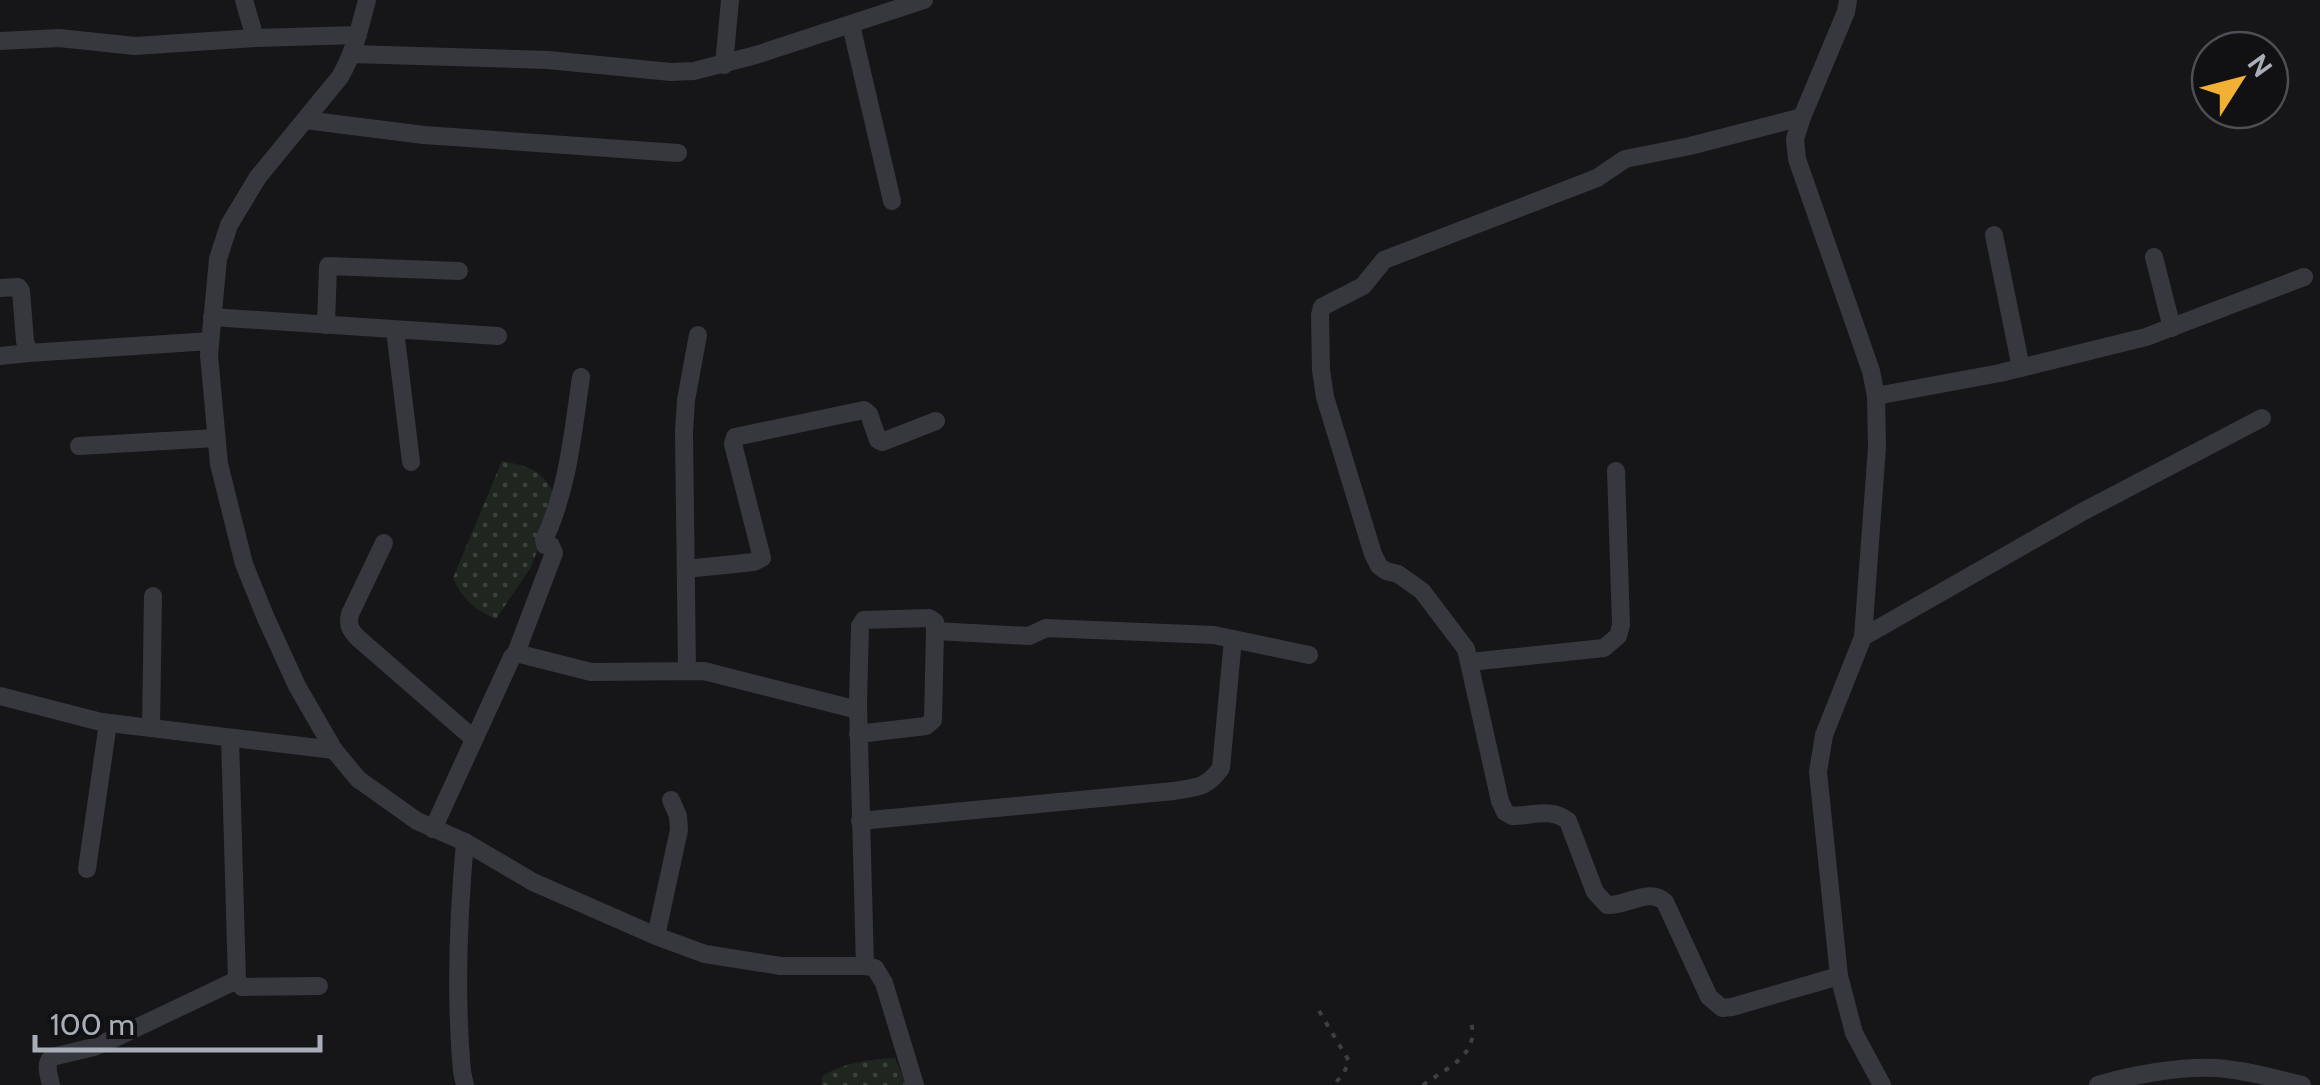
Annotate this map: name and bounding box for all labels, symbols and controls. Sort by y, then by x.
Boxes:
north arrow [2190,30,2290,130]
text: N [2241,47,2280,83]
scale bar [35,990,320,1052]
text: 100 m [50,1006,135,1043]

